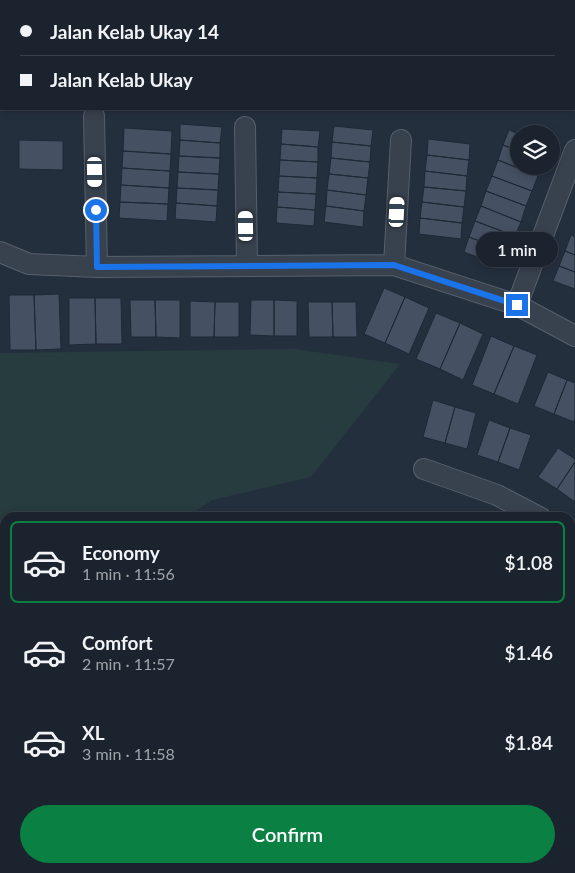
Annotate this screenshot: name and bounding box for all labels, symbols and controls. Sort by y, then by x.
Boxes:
text: Jalan Kelab Ukay 14 [50,20,219,43]
text: Jalan Kelab Ukay [50,68,193,91]
map controls [510,125,560,175]
button: layers [510,125,560,175]
car [87,157,102,187]
car [388,197,405,227]
route start [85,199,107,221]
car [238,211,253,241]
callout: 1 min [476,232,558,268]
text: 1 min [497,240,537,259]
route end [506,294,528,316]
icon: car [22,540,67,585]
text: Economy [82,541,160,564]
text: $1.08 [504,551,553,574]
text: 1 min · 11:56 [82,564,175,583]
icon: car [22,630,67,675]
text: Comfort [82,631,153,654]
text: $1.46 [504,641,553,664]
text: 2 min · 11:57 [82,654,175,673]
icon: car [22,720,67,765]
text: XL [82,721,105,744]
text: $1.84 [504,731,553,754]
text: 3 min · 11:58 [82,744,175,763]
button: Confirm [20,805,555,863]

